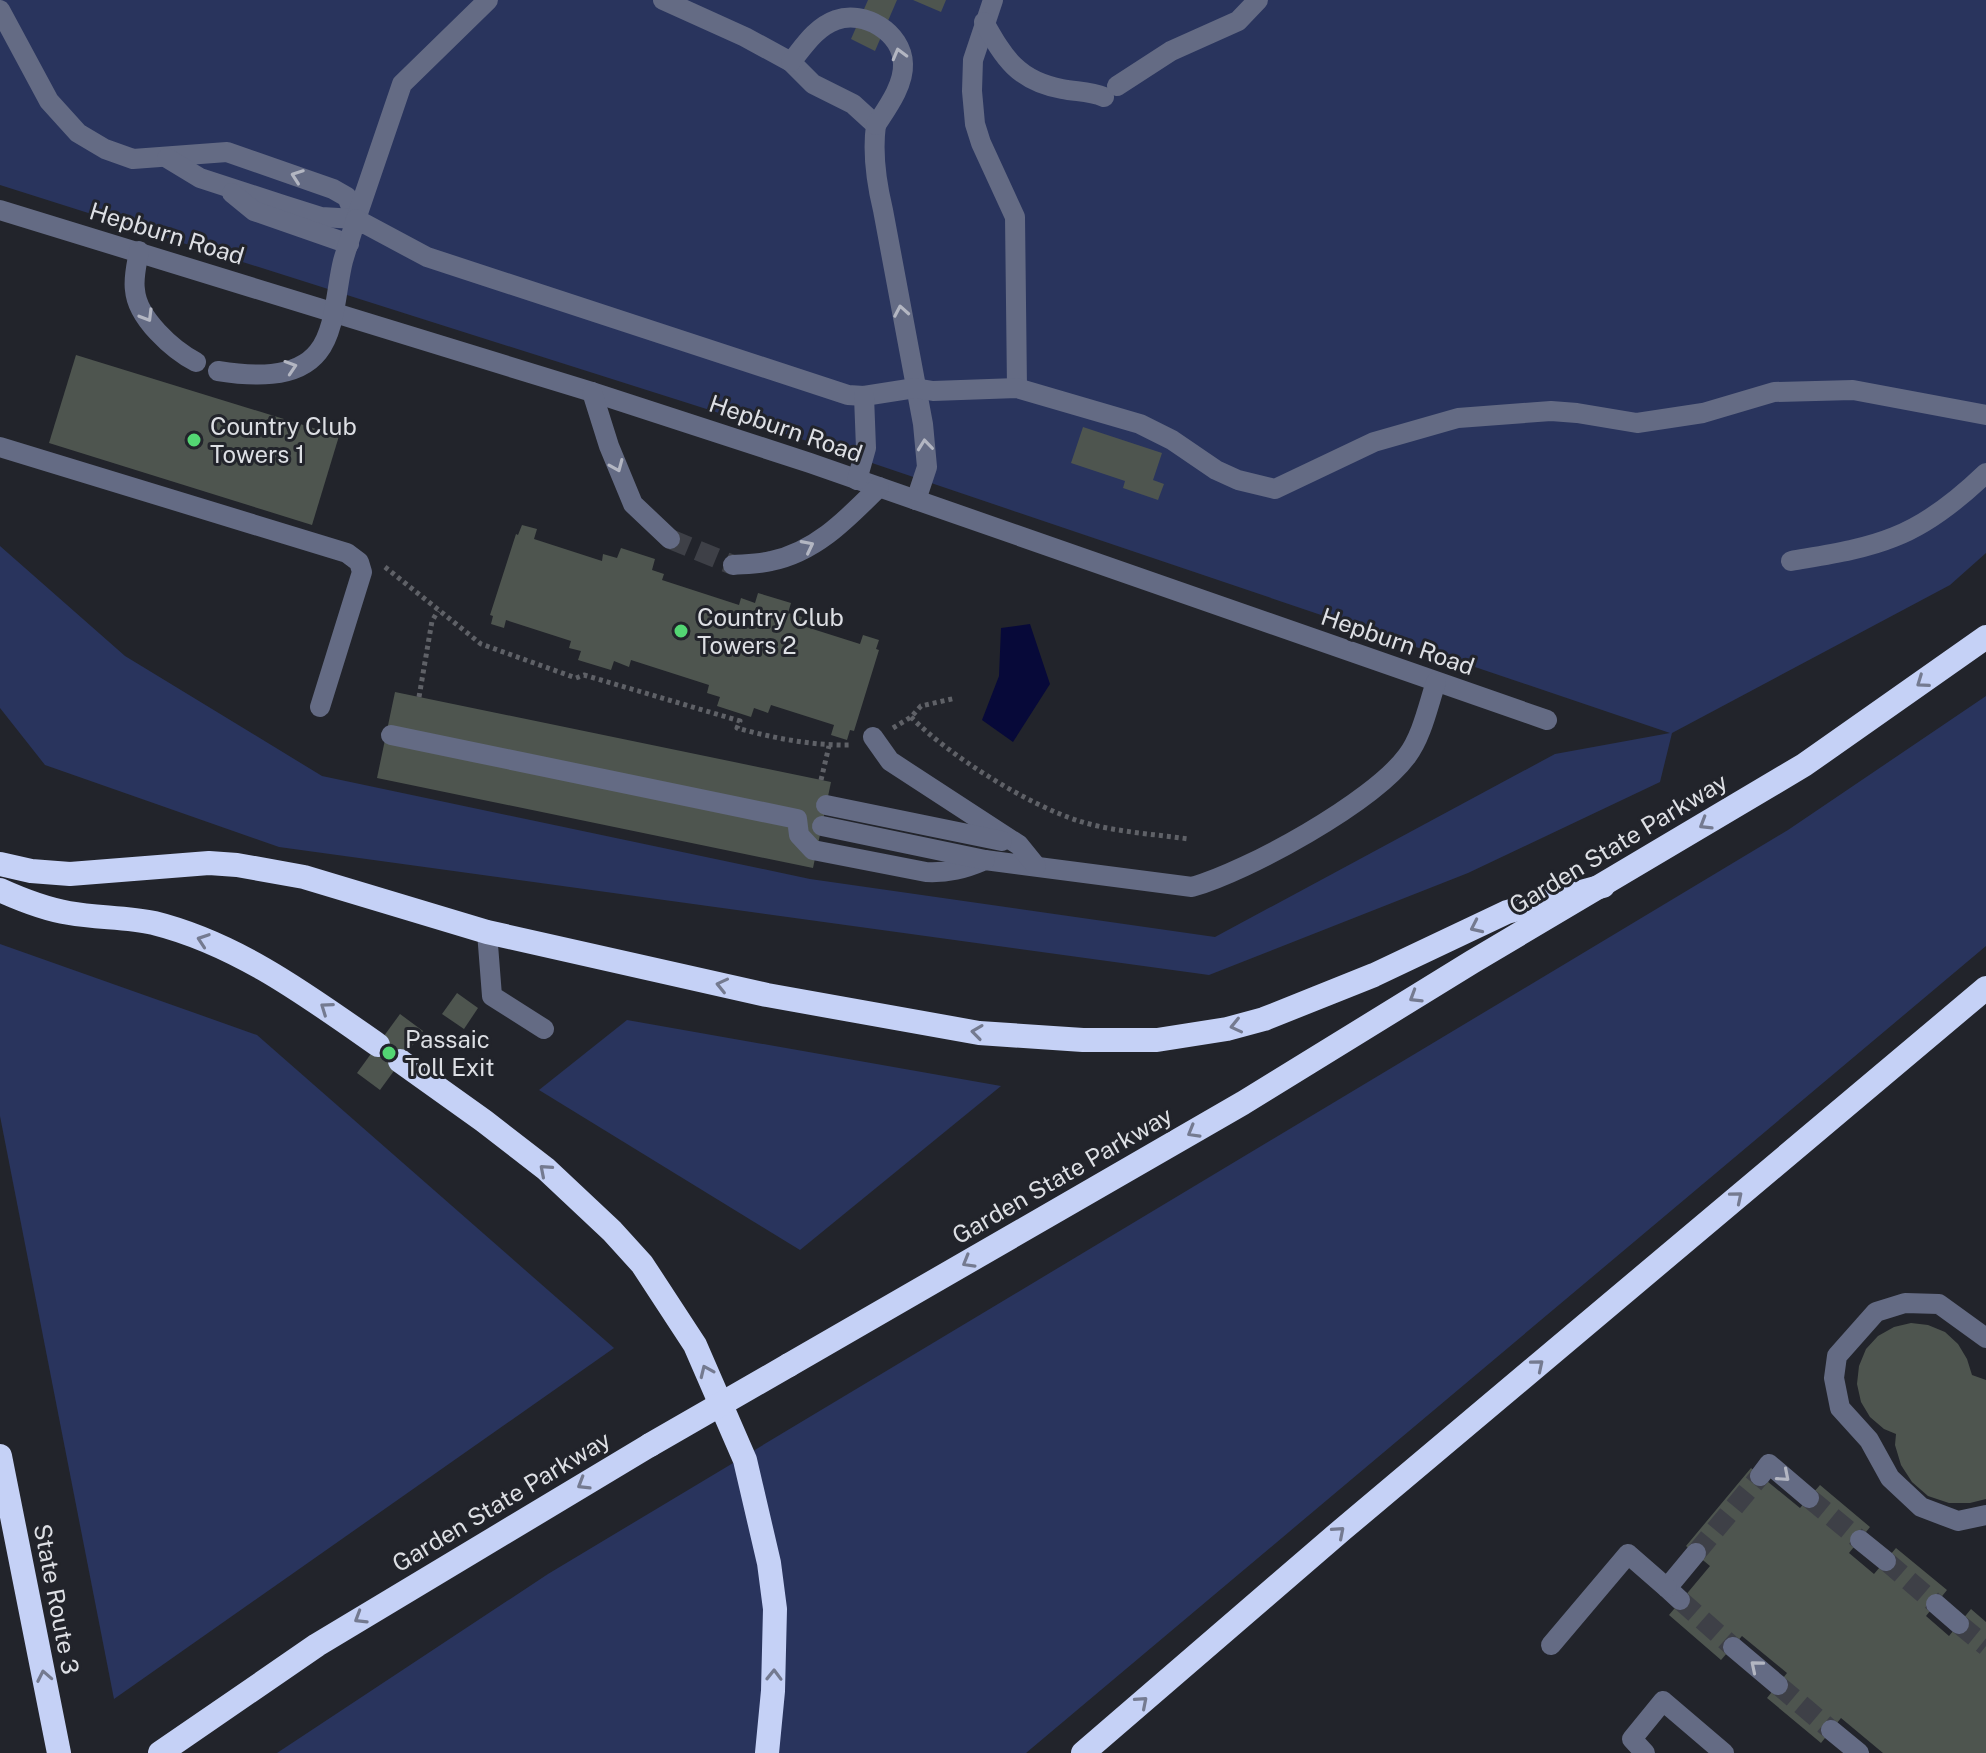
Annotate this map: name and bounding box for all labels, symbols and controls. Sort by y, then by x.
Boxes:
one-way arrow [892,48,909,62]
one-way arrow [291,169,305,186]
street label: Hepburn Road [86,196,248,270]
one-way arrow [894,304,911,318]
one-way arrow [137,307,153,322]
one-way arrow [283,361,297,377]
street label: Hepburn Road [706,389,866,467]
place label: Country Club Towers 1 [210,412,357,468]
marker: Country Club Towers 1 [185,431,203,449]
one-way arrow [916,438,933,451]
one-way arrow [607,457,623,472]
one-way arrow [799,540,814,556]
street label: Hepburn Road [1318,602,1478,680]
place label: Country Club Towers 2 [697,603,844,659]
marker: Country Club Towers 2 [672,622,690,640]
one-way arrow [1917,672,1931,687]
street label: Garden State Parkway [1504,767,1732,919]
one-way arrow [1699,815,1714,830]
one-way arrow [1469,917,1484,933]
one-way arrow [197,933,211,949]
one-way arrow [715,977,729,994]
one-way arrow [1409,987,1424,1003]
one-way arrow [321,1003,335,1018]
one-way arrow [1229,1017,1243,1034]
one-way arrow [971,1024,984,1041]
place label: Passaic Toll Exit [405,1025,495,1081]
marker: Passaic Toll Exit [380,1044,398,1062]
street label: Garden State Parkway [947,1100,1177,1249]
one-way arrow [1187,1122,1202,1138]
one-way arrow [540,1165,555,1179]
one-way arrow [1728,1192,1742,1207]
one-way arrow [962,1252,977,1268]
one-way arrow [1529,1360,1543,1375]
one-way arrow [700,1364,716,1379]
street label: Garden State Parkway [387,1425,615,1577]
one-way arrow [1774,1466,1789,1481]
one-way arrow [577,1475,592,1490]
street label: State Route 3 [29,1521,85,1677]
one-way arrow [1330,1527,1344,1542]
one-way arrow [354,1608,369,1624]
one-way arrow [1750,1661,1765,1676]
one-way arrow [765,1668,782,1681]
one-way arrow [37,1670,54,1683]
one-way arrow [1133,1697,1148,1712]

